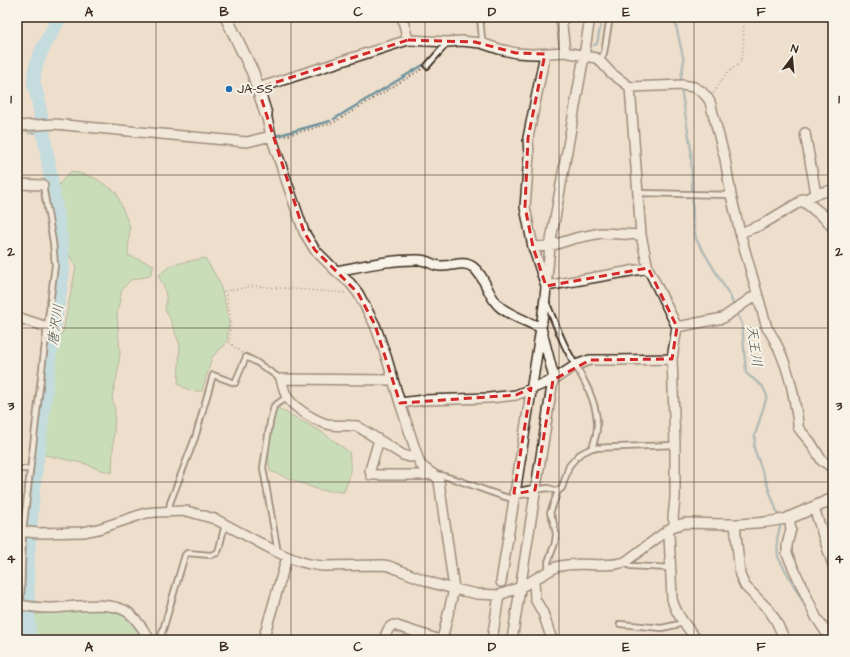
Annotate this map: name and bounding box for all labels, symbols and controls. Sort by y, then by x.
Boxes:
text: A [85,3,94,21]
text: B [219,3,229,21]
text: C [353,3,363,21]
text: D [488,3,497,21]
text: E [622,3,630,21]
text: F [756,3,766,21]
north arrow [772,38,812,78]
text: N [789,41,800,57]
place label: JA-SS [237,80,273,98]
marker: JA-SS [224,84,234,94]
text: 1 [10,90,12,108]
text: 1 [838,90,840,108]
text: 2 [6,243,15,261]
text: 2 [834,243,843,261]
water label: 唐沢川 [43,303,69,347]
water label: 天王川 [741,324,767,368]
text: 3 [7,397,15,415]
text: 3 [835,397,843,415]
text: 4 [7,550,16,568]
text: 4 [835,550,844,568]
text: A [85,638,94,656]
text: B [219,638,229,656]
text: C [353,638,363,656]
text: D [488,638,497,656]
text: E [622,638,630,656]
text: F [756,638,766,656]

